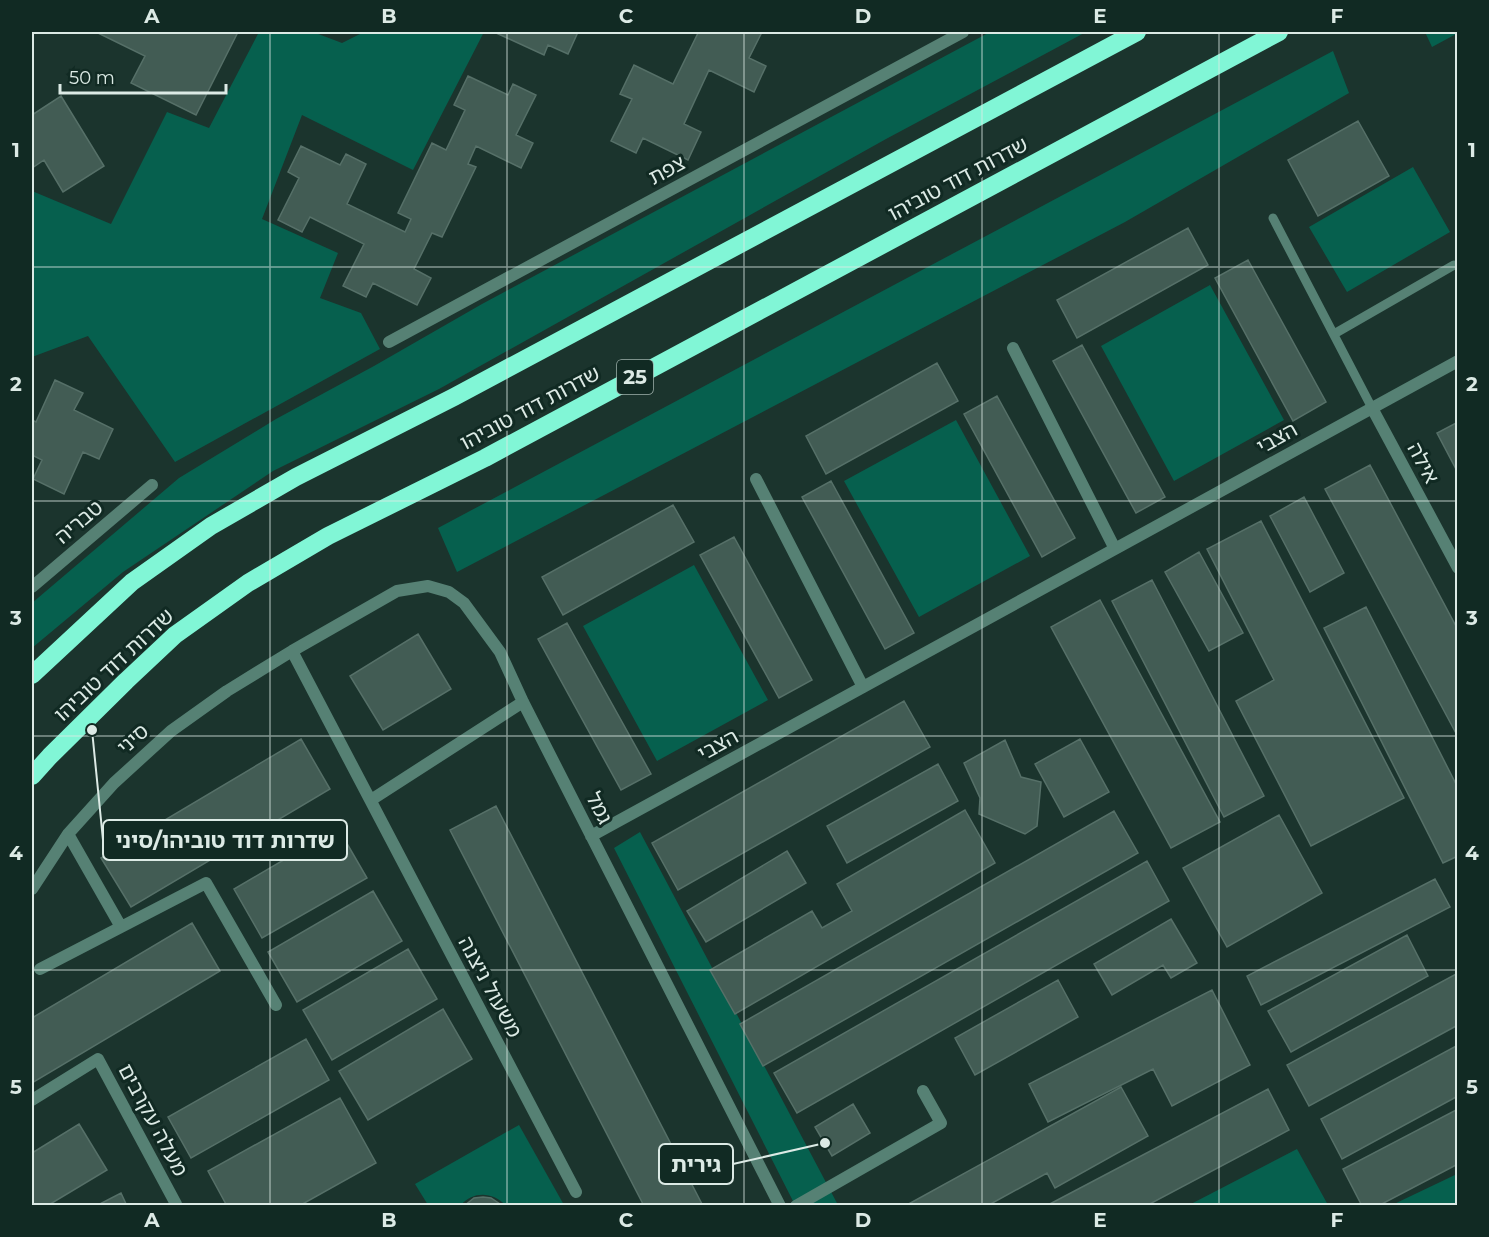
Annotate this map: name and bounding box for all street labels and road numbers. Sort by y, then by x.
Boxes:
street label: שדרות דוד טוביהו [884,131,1032,226]
street label: צפת [644,150,689,190]
street label: שדרות דוד טוביהו [456,360,604,455]
road number: 25 [617,360,653,394]
street label: הצבי [1252,416,1301,459]
street label: אילה [1402,438,1445,488]
street label: טבריה [50,494,108,549]
street label: שדרות דוד טוביהו [49,603,179,726]
street label: סיני [112,718,154,759]
street label: הצבי [693,723,742,766]
street label: גמל [581,788,618,828]
street label: משעול ניצנה [453,932,528,1042]
street label: מעלה עקרבים [113,1059,194,1180]

